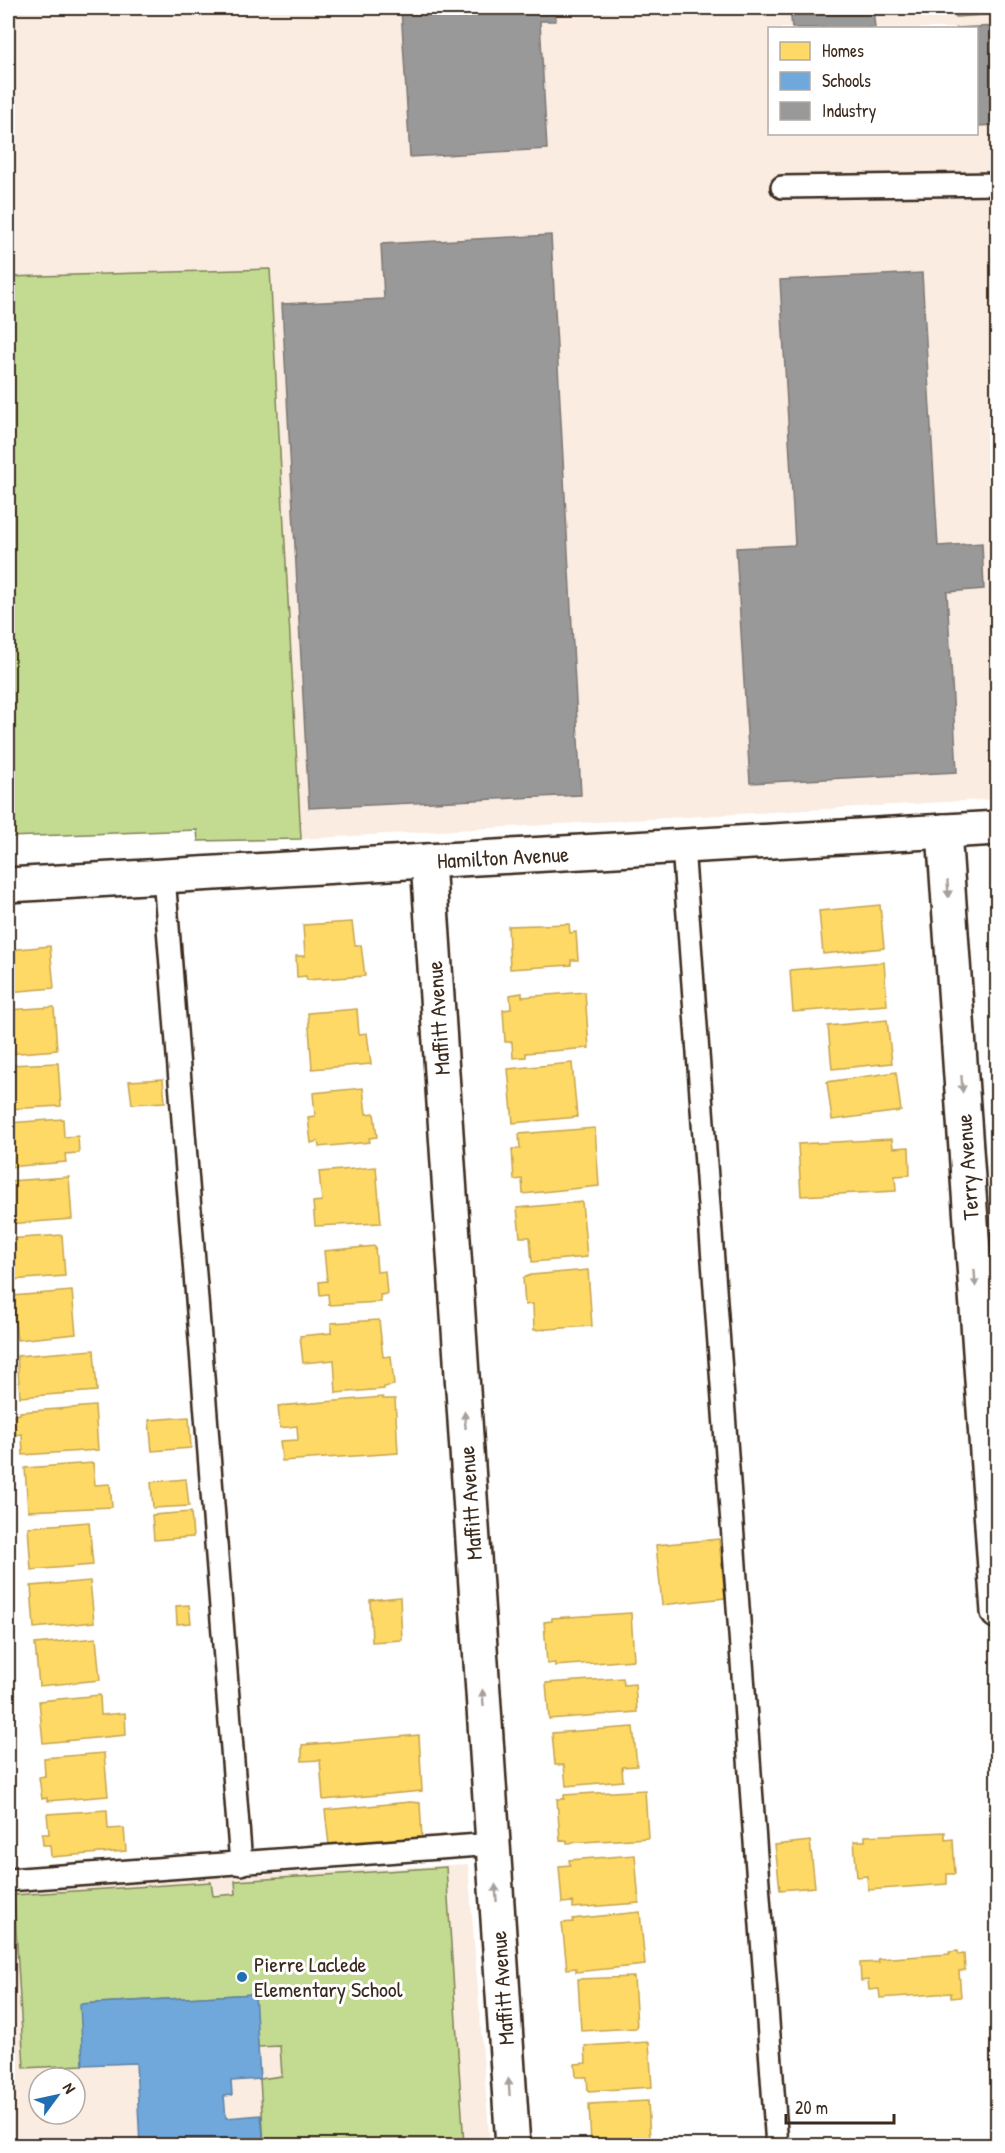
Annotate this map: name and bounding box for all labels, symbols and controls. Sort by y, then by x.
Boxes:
legend [768,27,978,135]
text: Homes [822,38,864,63]
text: Schools [822,68,871,93]
text: Industry [822,98,877,123]
street label: Hamilton Avenue [436,839,570,875]
one-way arrow [944,880,953,899]
street label: Maffitt Avenue [419,960,457,1076]
one-way arrow [957,1074,966,1093]
street label: Terry Avenue [948,1113,986,1221]
one-way arrow [970,1269,980,1288]
one-way arrow [460,1410,469,1429]
street label: Maffitt Avenue [451,1445,489,1561]
one-way arrow [478,1688,488,1707]
one-way arrow [491,1883,501,1902]
street label: Maffitt Avenue [483,1930,521,2046]
place label: Pierre Laclede Elementary School [254,1949,403,2004]
marker: Pierre Laclede Elementary School [235,1970,249,1984]
north arrow [27,2066,87,2126]
text: N [58,2078,81,2098]
one-way arrow [504,2078,514,2097]
scale bar [786,2087,894,2125]
text: 20 m [795,2095,828,2120]

